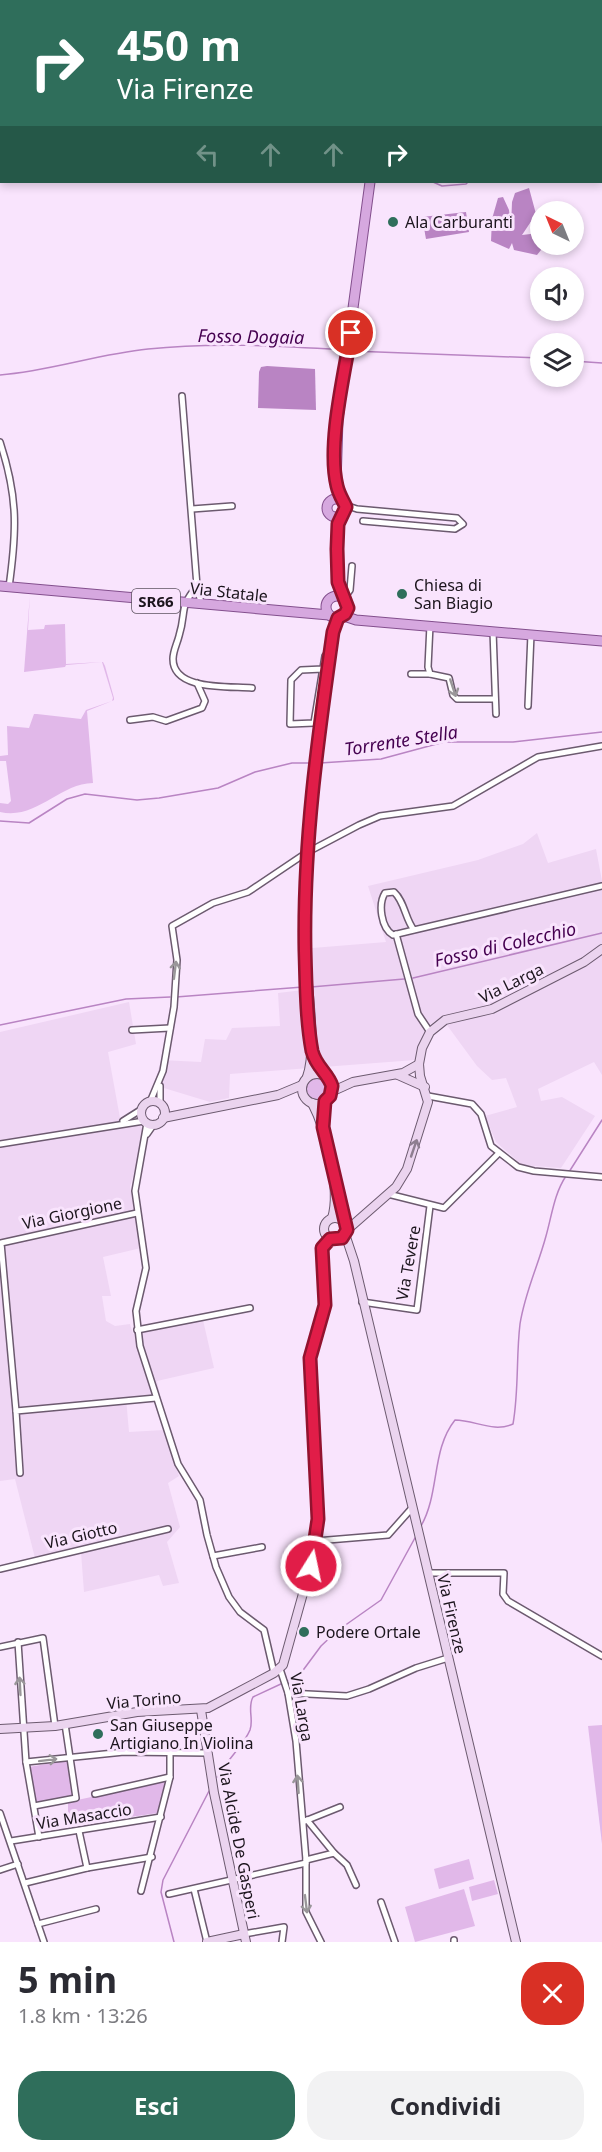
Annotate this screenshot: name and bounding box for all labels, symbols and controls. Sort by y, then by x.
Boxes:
text: 450 m [117,16,241,73]
icon: right [18,24,96,102]
text: Via Firenze [117,70,254,107]
icon: left [191,138,224,171]
icon: ahead [254,138,287,171]
icon: ahead [317,138,350,171]
icon: right [380,138,413,171]
north arrow [530,201,584,255]
map controls [530,201,584,387]
place label: Ala Carburanti [405,211,513,233]
marker: Ala Carburanti [386,215,400,229]
button: sound [530,267,584,321]
pin [325,307,376,358]
icon: arrive [334,316,367,349]
water label: Fosso Dogaia [197,323,305,349]
button: layers [530,333,584,387]
place label: Chiesa di San Biagio [414,574,493,614]
street label: Via Statale [189,577,269,607]
marker: Chiesa di San Biagio [395,587,409,601]
road number: SR66 [132,589,180,613]
one-way arrow [448,679,459,697]
water label: Torrente Stella [343,719,459,761]
water label: Fosso di Colecchio [432,916,578,972]
street label: Via Larga [475,958,547,1008]
one-way arrow [170,961,181,981]
one-way arrow [410,1139,421,1158]
street label: Via Giorgione [20,1192,124,1234]
street label: Via Tevere [391,1224,425,1302]
street label: Via Giotto [43,1516,119,1554]
position arrow [279,1534,343,1598]
street label: Via Firenze [432,1572,472,1656]
place label: Podere Ortale [316,1621,421,1643]
marker: Podere Ortale [297,1625,311,1639]
street label: Via Larga [285,1671,319,1743]
one-way arrow [15,1677,26,1697]
street label: Via Torino [106,1686,182,1714]
place label: San Giuseppe Artigiano In Violina [110,1714,253,1754]
marker: San Giuseppe Artigiano In Violina [91,1727,105,1741]
one-way arrow [38,1754,57,1765]
street label: Via Alcide De Gasperi [213,1761,265,1921]
one-way arrow [292,1774,303,1794]
street label: Via Masaccio [35,1798,133,1834]
one-way arrow [301,1894,312,1913]
text: 5 min [18,1955,117,2004]
button: close [521,1962,584,2025]
text: 1.8 km · 13:26 [18,2002,148,2029]
button: Esci [18,2071,295,2140]
button: Condividi [307,2071,584,2140]

